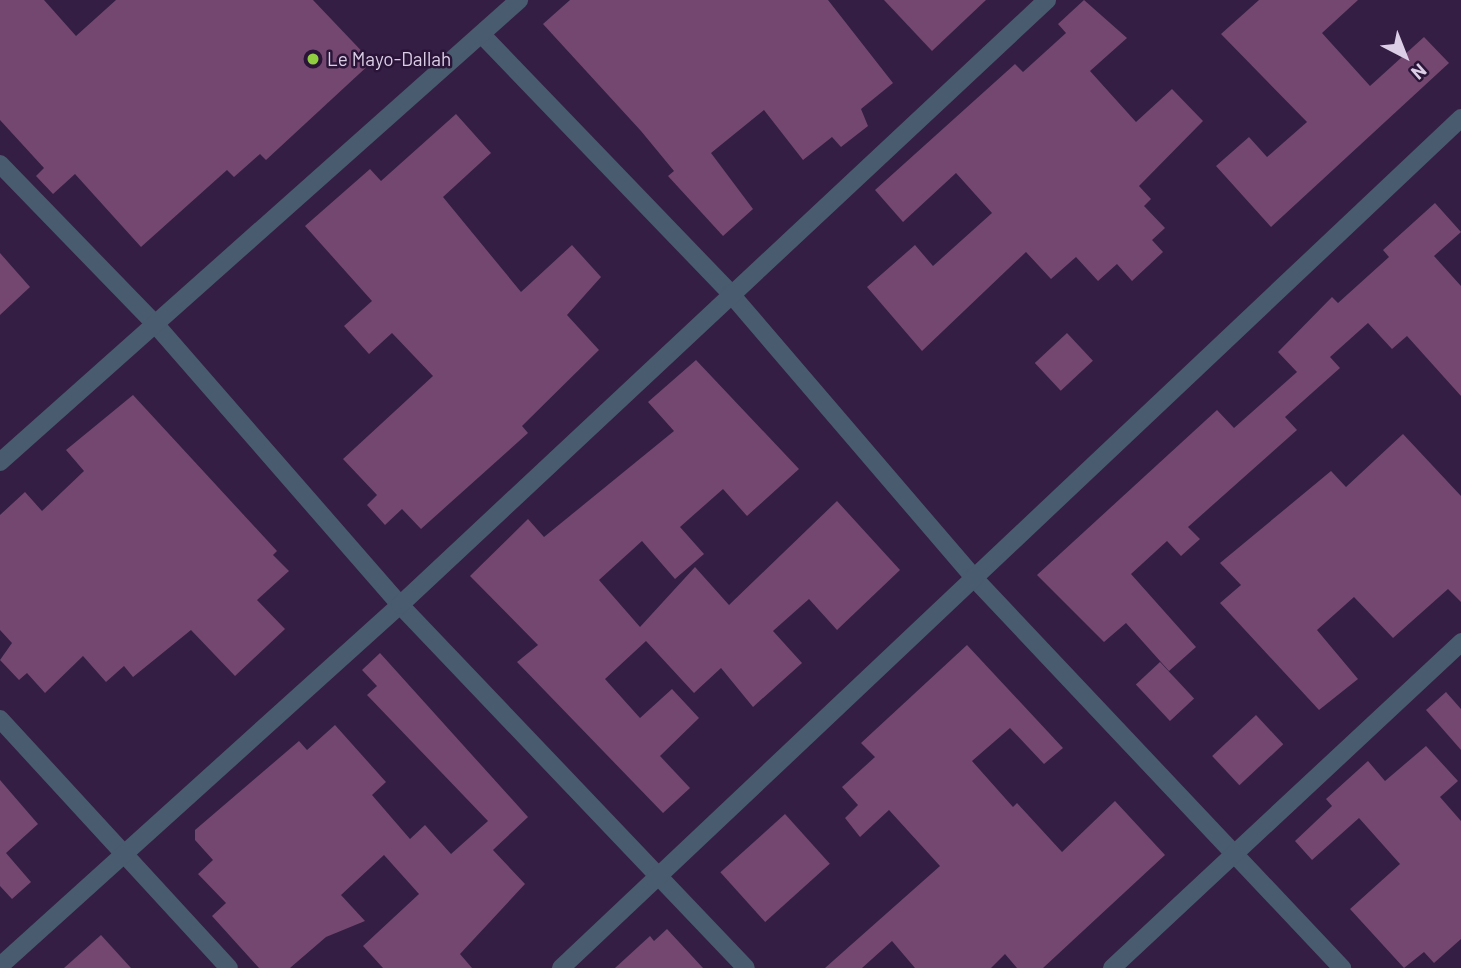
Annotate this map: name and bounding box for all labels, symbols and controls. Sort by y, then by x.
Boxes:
north arrow [1370,21,1440,91]
place label: Le Mayo-Dallah [327,48,451,70]
marker: Le Mayo-Dallah [305,51,321,67]
text: N [1407,59,1432,85]

